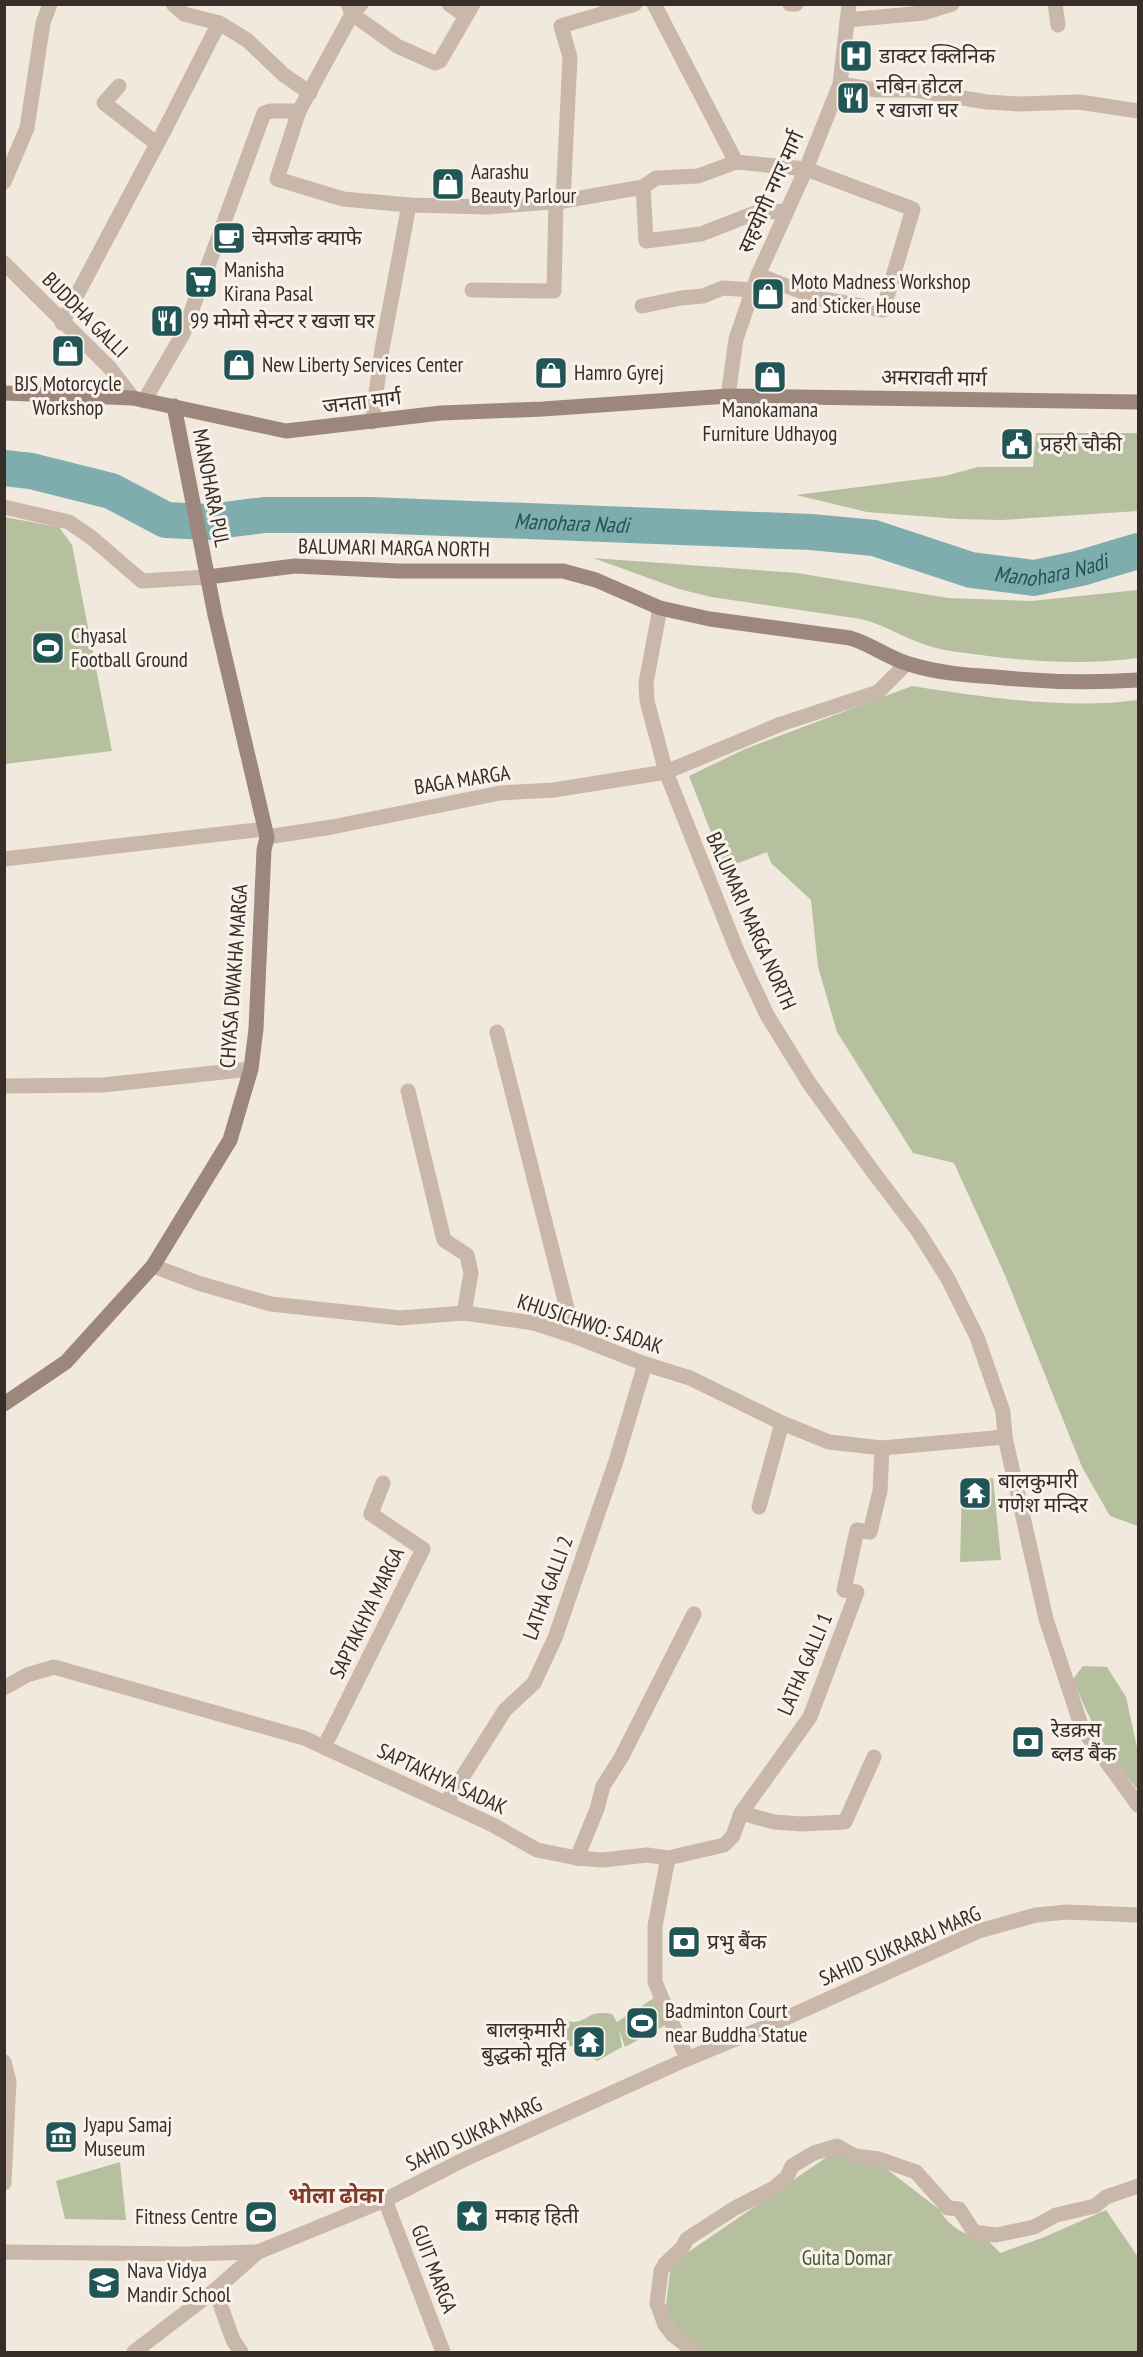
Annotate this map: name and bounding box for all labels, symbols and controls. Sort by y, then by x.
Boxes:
hospital icon: डाक्टर क्लिनिक [838,38,874,74]
place label: डाक्टर क्लिनिक [878,42,996,69]
place label: नबिन होटल र खाजा घर [876,72,963,123]
restaurant icon: नबिन होटल र खाजा घर [835,80,871,116]
street label: सहयोगी नगर मार्ग [732,125,810,257]
place label: Aarashu Beauty Parlour [471,158,577,209]
shop icon: Aarashu Beauty Parlour [430,166,466,202]
cafe icon: चेमजोङ क्याफे [211,220,247,256]
place label: चेमजोङ क्याफे [252,224,363,251]
place label: Manisha Kirana Pasal [224,256,313,307]
supermarket icon: Manisha Kirana Pasal [183,264,219,300]
street label: BUDDHA GALLI [37,266,134,363]
place label: Moto Madness Workshop and Sticker House [791,268,971,319]
shop icon: Moto Madness Workshop and Sticker House [750,276,786,312]
restaurant icon: 99 मोमो सेन्टर र खजा घर [149,303,185,339]
place label: 99 मोमो सेन्टर र खजा घर [190,307,375,334]
shop icon: BJS Motorcycle Workshop [50,333,86,369]
shop icon: New Liberty Services Center [221,347,257,383]
place label: New Liberty Services Center [262,351,464,378]
shop icon: Hamro Gyrej [533,355,569,391]
place label: Hamro Gyrej [574,359,664,386]
shop icon: Manokamana Furniture Udhayog [752,359,788,395]
street label: अमरावती मार्ग [881,363,988,392]
place label: BJS Motorcycle Workshop [14,370,122,421]
street label: जनता मार्ग [321,383,404,420]
place label: Manokamana Furniture Udhayog [703,396,837,447]
public building icon: प्रहरी चौकी [999,426,1035,462]
street label: MANOHARA PUL [187,427,236,550]
place label: प्रहरी चौकी [1040,430,1122,457]
water label: Manohara Nadi [514,507,633,539]
street label: BALUMARI MARGA NORTH [298,532,490,563]
water label: Manohara Nadi [993,546,1114,592]
place label: Chyasal Football Ground [71,622,188,673]
sports icon: Chyasal Football Ground [30,630,66,666]
street label: BAGA MARGA [412,759,512,800]
street label: BALUMARI MARGA NORTH [700,828,803,1014]
street label: CHYASA DWAKHA MARGA [214,883,253,1069]
street label: KHUSICHWO: SADAK [514,1287,666,1360]
place label: बालकुमारी गणेश मन्दिर [998,1467,1088,1518]
temple icon: बालकुमारी गणेश मन्दिर [957,1475,993,1511]
street label: LATHA GALLI 2 [516,1532,579,1643]
street label: SAPTAKHYA MARGA [323,1543,410,1683]
street label: LATHA GALLI 1 [771,1609,838,1719]
place label: रेडक्रस ब्लड बैंक [1050,1716,1117,1767]
bank icon: रेडक्रस ब्लड बैंक [1010,1724,1046,1760]
street label: SAPTAKHYA SADAK [373,1737,511,1820]
street label: SAHID SUKRARAJ MARG [815,1899,984,1992]
bank icon: प्रभु बैंक [666,1924,702,1960]
place label: प्रभु बैंक [707,1928,767,1955]
place label: Badminton Court near Buddha Statue [665,1997,808,2048]
sports icon: Badminton Court near Buddha Statue [624,2005,660,2041]
place label: बालकुमारी बुद्धको मूर्ति [481,2016,567,2067]
temple icon: बालकुमारी बुद्धको मूर्ति [571,2024,607,2060]
street label: SAHID SUKRA MARG [401,2090,546,2177]
place label: Jyapu Samaj Museum [83,2111,172,2162]
museum icon: Jyapu Samaj Museum [43,2119,79,2155]
district label: भोला ढोका [288,2181,384,2209]
place icon: मकाह हिती [454,2198,490,2234]
sports icon: Fitness Centre [243,2199,279,2235]
place label: मकाह हिती [495,2202,579,2229]
place label: Fitness Centre [135,2203,238,2230]
street label: GUIT MARGA [405,2221,464,2317]
park label: Guita Domar [802,2244,893,2271]
place label: Nava Vidya Mandir School [127,2257,231,2308]
school or university icon: Nava Vidya Mandir School [86,2265,122,2301]

